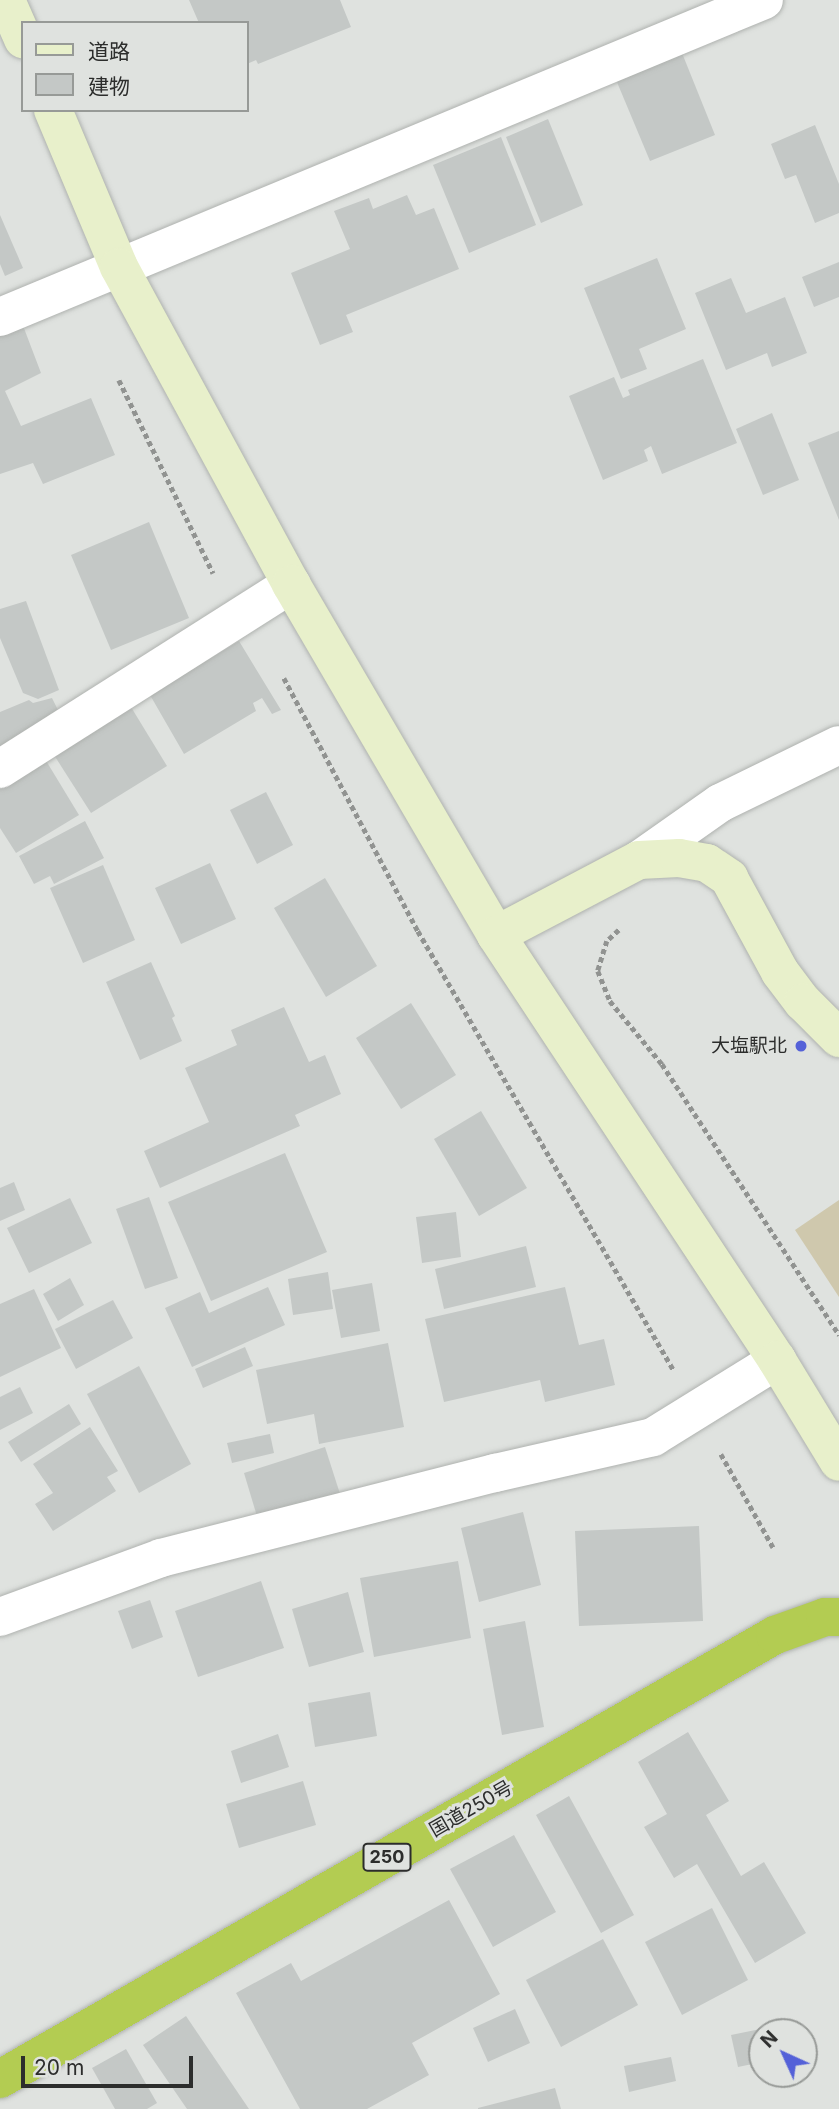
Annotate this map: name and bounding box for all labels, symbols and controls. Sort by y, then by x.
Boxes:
legend [21,21,248,112]
text: 道路 [88,39,130,64]
text: 建物 [88,74,130,99]
place label: 大塩駅北 [711,1035,787,1057]
marker: 大塩駅北 [793,1038,809,1054]
street label: 国道250号 [425,1776,517,1842]
road number: 250 [362,1842,412,1871]
north arrow [748,2018,818,2088]
text: N [756,2026,782,2052]
scale bar [24,2042,196,2086]
text: 20 m [34,2055,84,2080]

